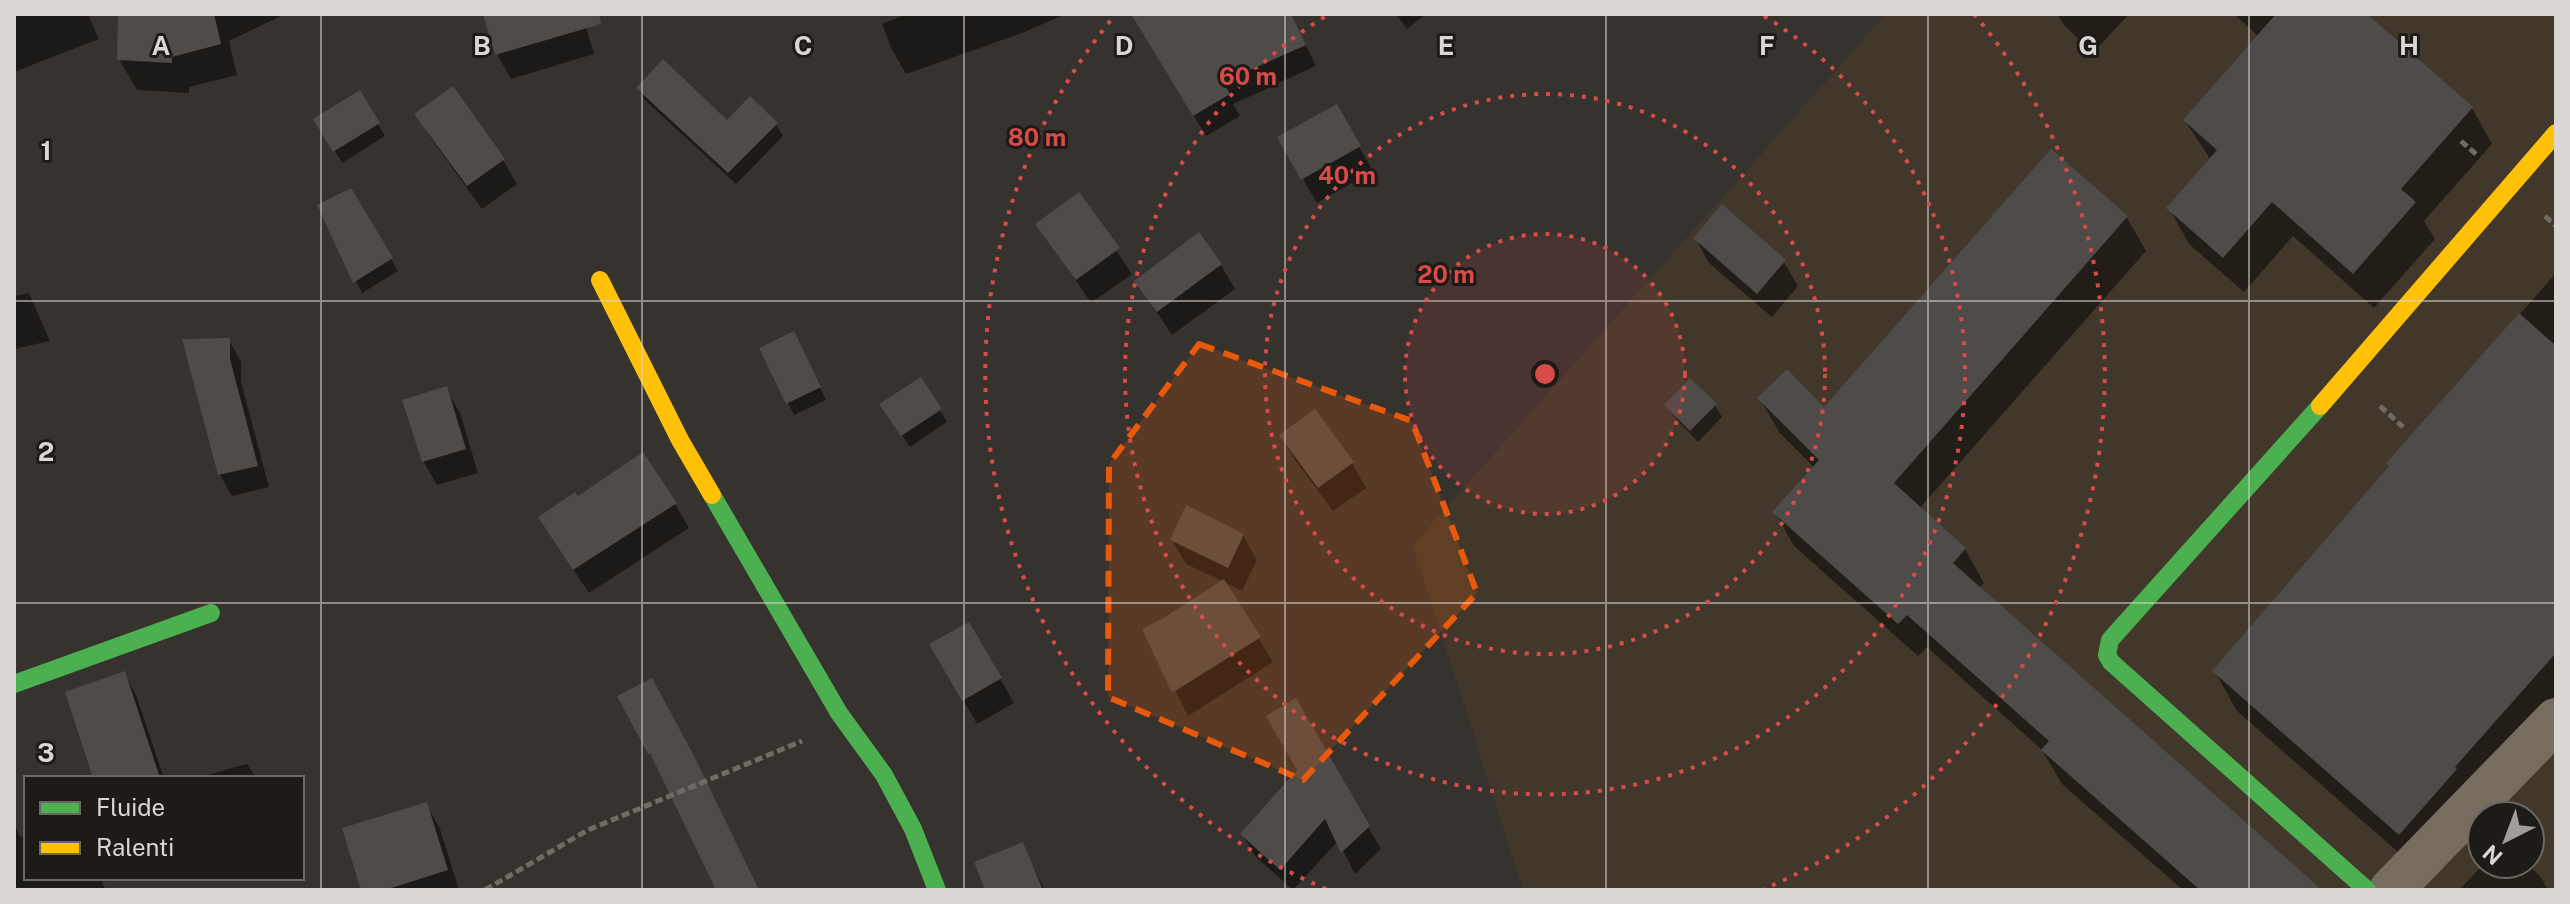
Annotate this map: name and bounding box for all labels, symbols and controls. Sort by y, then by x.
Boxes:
text: A [152,30,171,61]
text: B [473,30,491,61]
text: C [794,30,812,61]
text: D [1115,30,1133,61]
text: E [1438,30,1454,61]
text: F [1759,30,1775,61]
text: G [2078,30,2098,61]
text: H [2399,30,2419,61]
text: 60 m [1219,62,1277,90]
text: 80 m [1008,123,1066,151]
text: 1 [40,135,52,166]
text: 40 m [1318,161,1376,189]
text: 20 m [1417,260,1475,288]
centre of rings [1531,360,1559,388]
text: 2 [38,436,54,467]
text: 3 [37,737,55,768]
legend [24,776,304,880]
text: Fluide [96,793,165,821]
north arrow [2466,800,2546,880]
text: Ralenti [96,833,174,861]
text: N [2478,839,2508,870]

